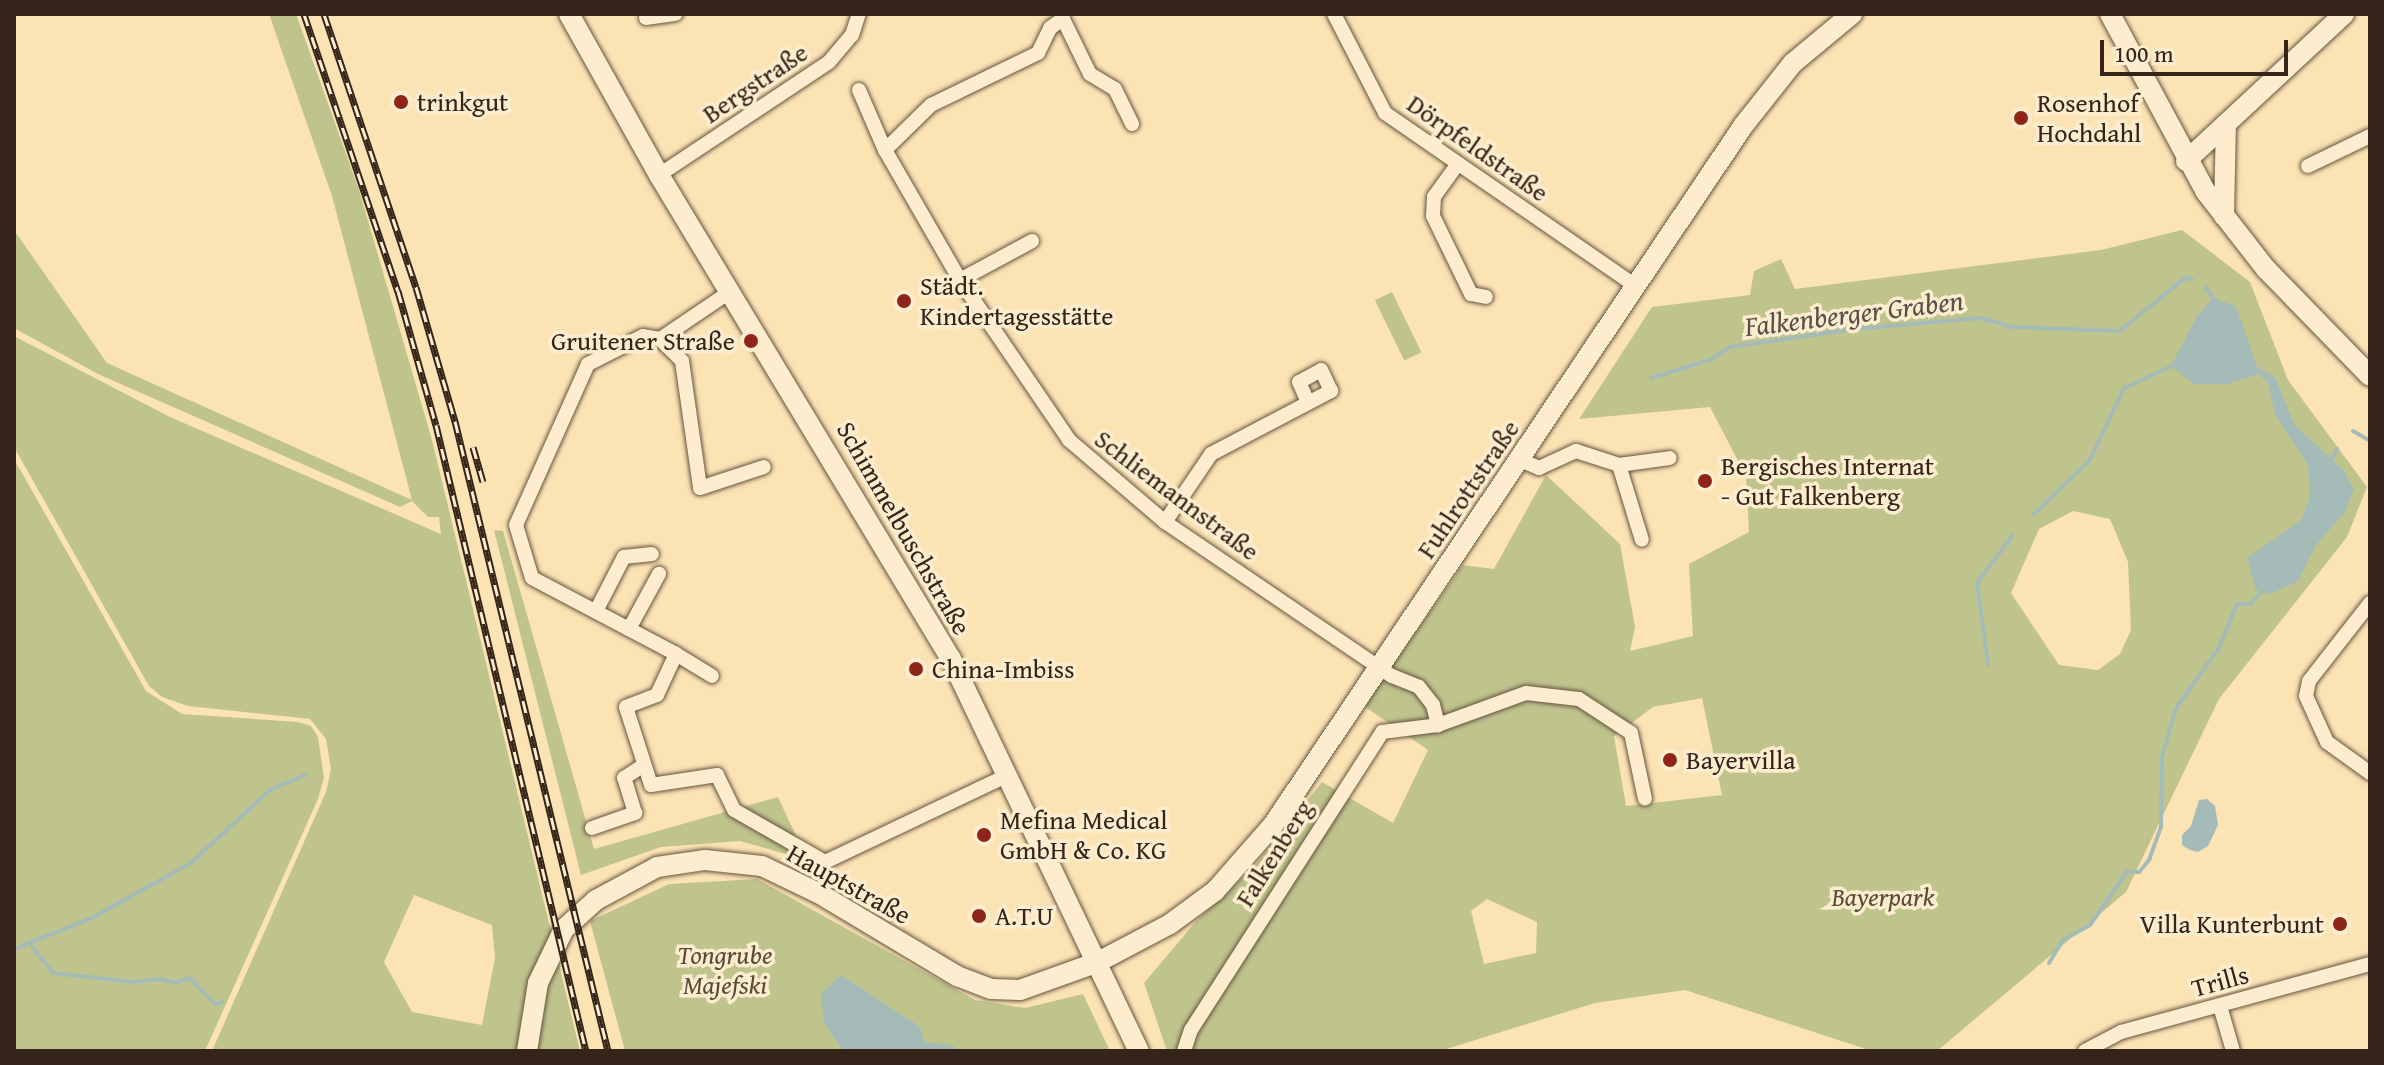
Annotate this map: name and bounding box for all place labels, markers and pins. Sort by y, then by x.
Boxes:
place label: trinkgut [417,86,508,118]
place label: Rosenhof Hochdahl [2037,87,2141,148]
marker: trinkgut [392,93,410,111]
marker: Rosenhof Hochdahl [2012,109,2030,127]
place label: Städt. Kindertagesstätte [920,270,1113,332]
marker: Städt. Kindertagesstätte [895,292,913,310]
place label: Gruitener Straße [551,325,735,357]
marker: Gruitener Straße [742,332,760,350]
place label: Bergisches Internat - Gut Falkenberg [1721,450,1934,512]
marker: Bergisches Internat - Gut Falkenberg [1696,472,1714,490]
place label: China-Imbiss [932,653,1074,685]
marker: China-Imbiss [907,660,925,678]
place label: Bayervilla [1686,744,1796,776]
marker: Bayervilla [1661,751,1679,769]
place label: Mefina Medical GmbH & Co. KG [1000,804,1168,866]
marker: Mefina Medical GmbH & Co. KG [975,826,993,844]
place label: A.T.U [995,900,1053,932]
marker: A.T.U [970,907,988,925]
place label: Villa Kunterbunt [2140,908,2324,940]
marker: Villa Kunterbunt [2331,915,2349,933]

